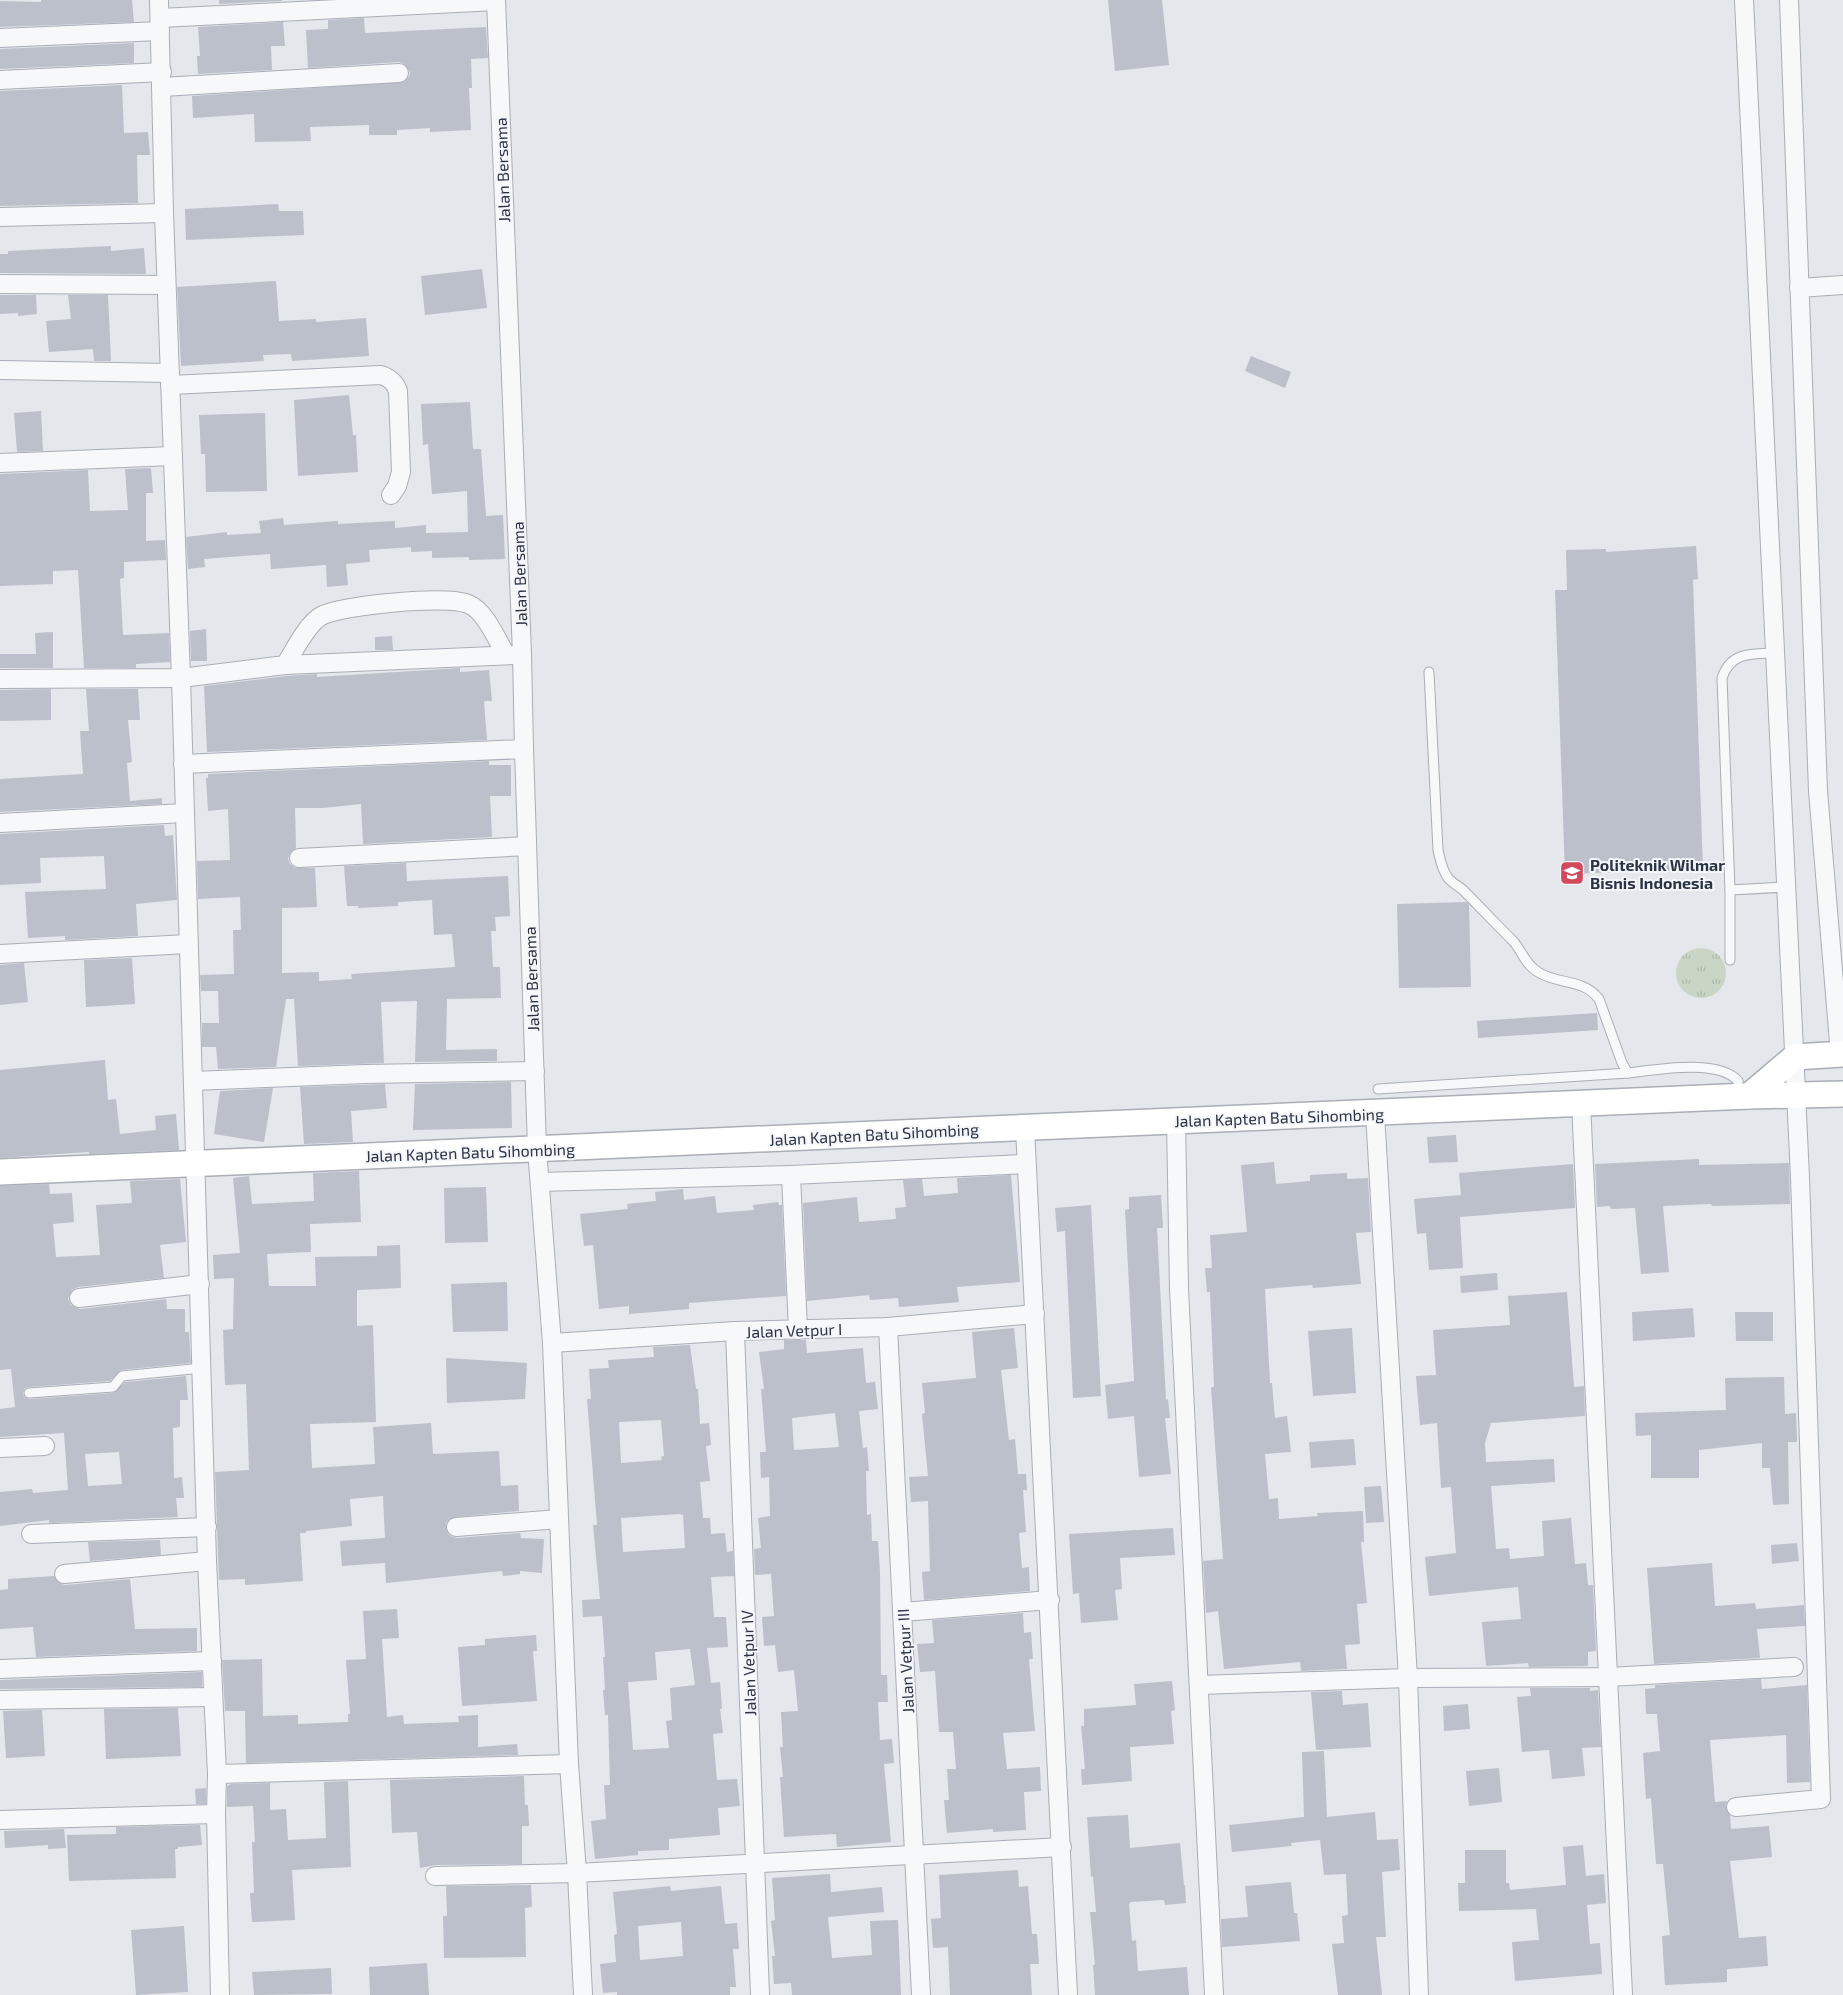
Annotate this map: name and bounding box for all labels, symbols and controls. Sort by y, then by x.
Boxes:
street label: Jalan Bersama [491,117,513,223]
street label: Jalan Bersama [508,521,530,627]
place label: Politeknik Wilmar Bisnis Indonesia [1590,855,1725,892]
school or university icon: Politeknik Wilmar Bisnis Indonesia [1559,860,1585,886]
street label: Jalan Bersama [520,926,542,1032]
street label: Jalan Kapten Batu Sihombing [1174,1104,1384,1130]
street label: Jalan Kapten Batu Sihombing [769,1119,979,1149]
street label: Jalan Kapten Batu Sihombing [365,1139,575,1165]
street label: Jalan Vetpur I [746,1319,842,1341]
street label: Jalan Vetpur III [893,1608,917,1714]
street label: Jalan Vetpur IV [737,1609,759,1716]

